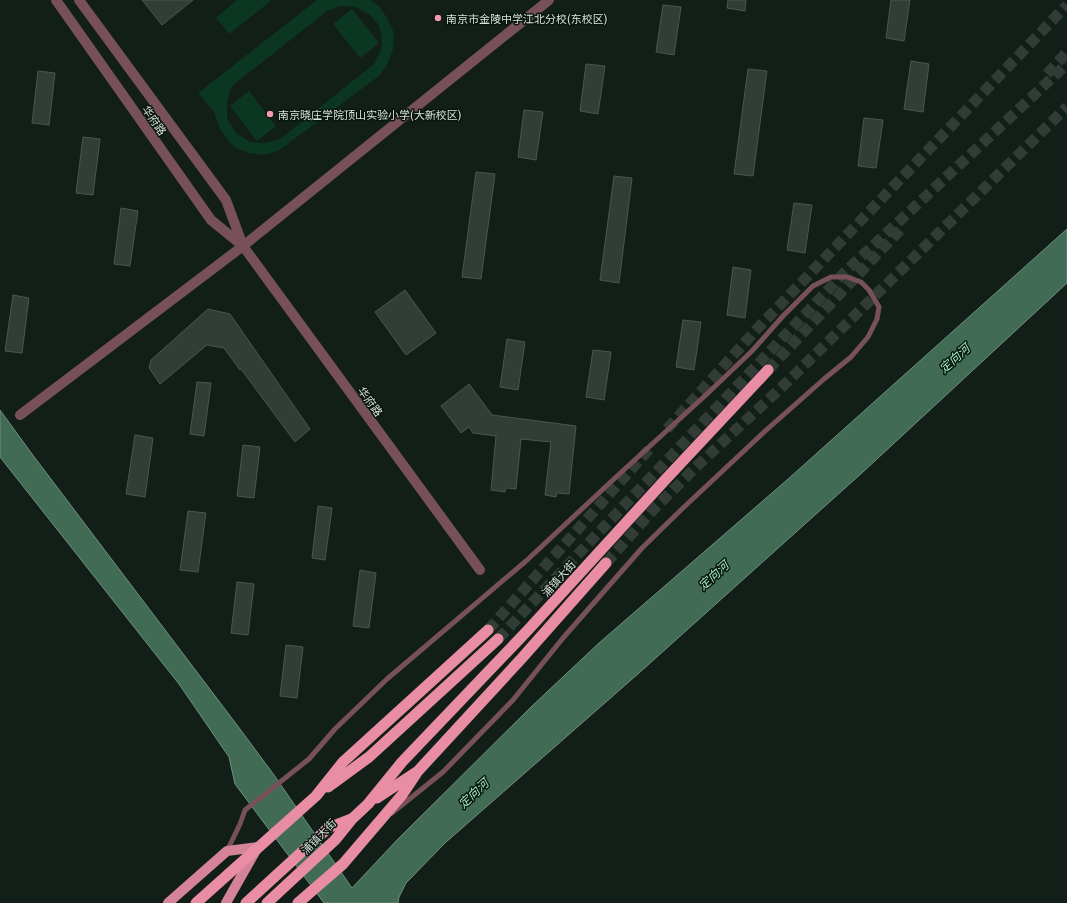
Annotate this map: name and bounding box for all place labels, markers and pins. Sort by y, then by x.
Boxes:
place label: 南京市金陵中学江北分校(东校区) [446,10,607,26]
marker: 南京市金陵中学江北分校(东校区) [433,13,443,23]
place label: 南京晓庄学院顶山实验小学(大新校区) [278,106,461,122]
marker: 南京晓庄学院顶山实验小学(大新校区) [265,109,275,119]

